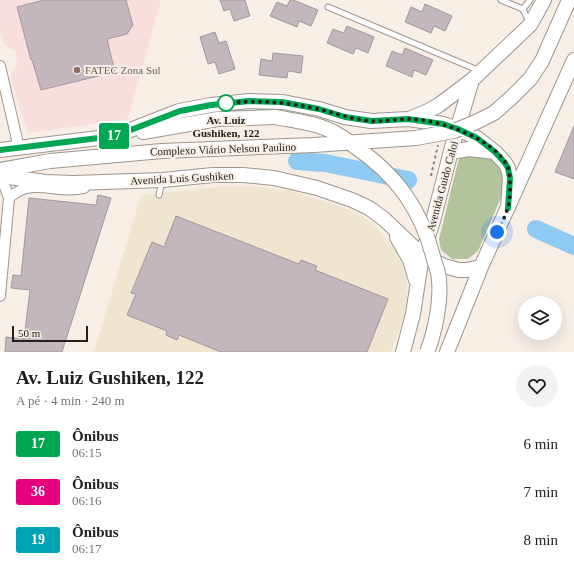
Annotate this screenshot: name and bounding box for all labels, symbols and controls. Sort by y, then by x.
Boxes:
place label: FATEC Zona Sul [85,64,161,76]
marker: FATEC Zona Sul [72,65,82,75]
marker: Av. Luiz Gushiken, 122 [217,94,235,112]
place label: Av. Luiz Gushiken, 122 [192,114,260,139]
line badge: 17 [96,123,132,149]
text: 17 [107,128,121,143]
street label: Avenida Guido Caloi [424,139,460,233]
street label: Complexo Viário Nelson Paulino [150,140,297,158]
street label: Avenida Luis Gushiken [130,169,235,187]
your location [487,222,507,242]
map controls [518,296,562,340]
button: layers [518,296,562,340]
scale bar [12,324,88,343]
text: 50 m [18,327,40,339]
button: heart [516,365,558,407]
text: Av. Luiz Gushiken, 122 [16,367,204,388]
text: A pé · 4 min · 240 m [16,393,125,408]
text: Ônibus [72,428,119,444]
text: 17 [31,436,45,451]
text: 6 min [523,436,558,452]
text: 06:15 [72,445,102,460]
text: Ônibus [72,476,119,492]
text: 36 [31,484,45,499]
text: 7 min [523,484,558,500]
text: 06:16 [72,493,102,508]
text: Ônibus [72,524,119,540]
text: 19 [31,532,45,547]
text: 8 min [523,532,558,548]
text: 06:17 [72,541,102,556]

